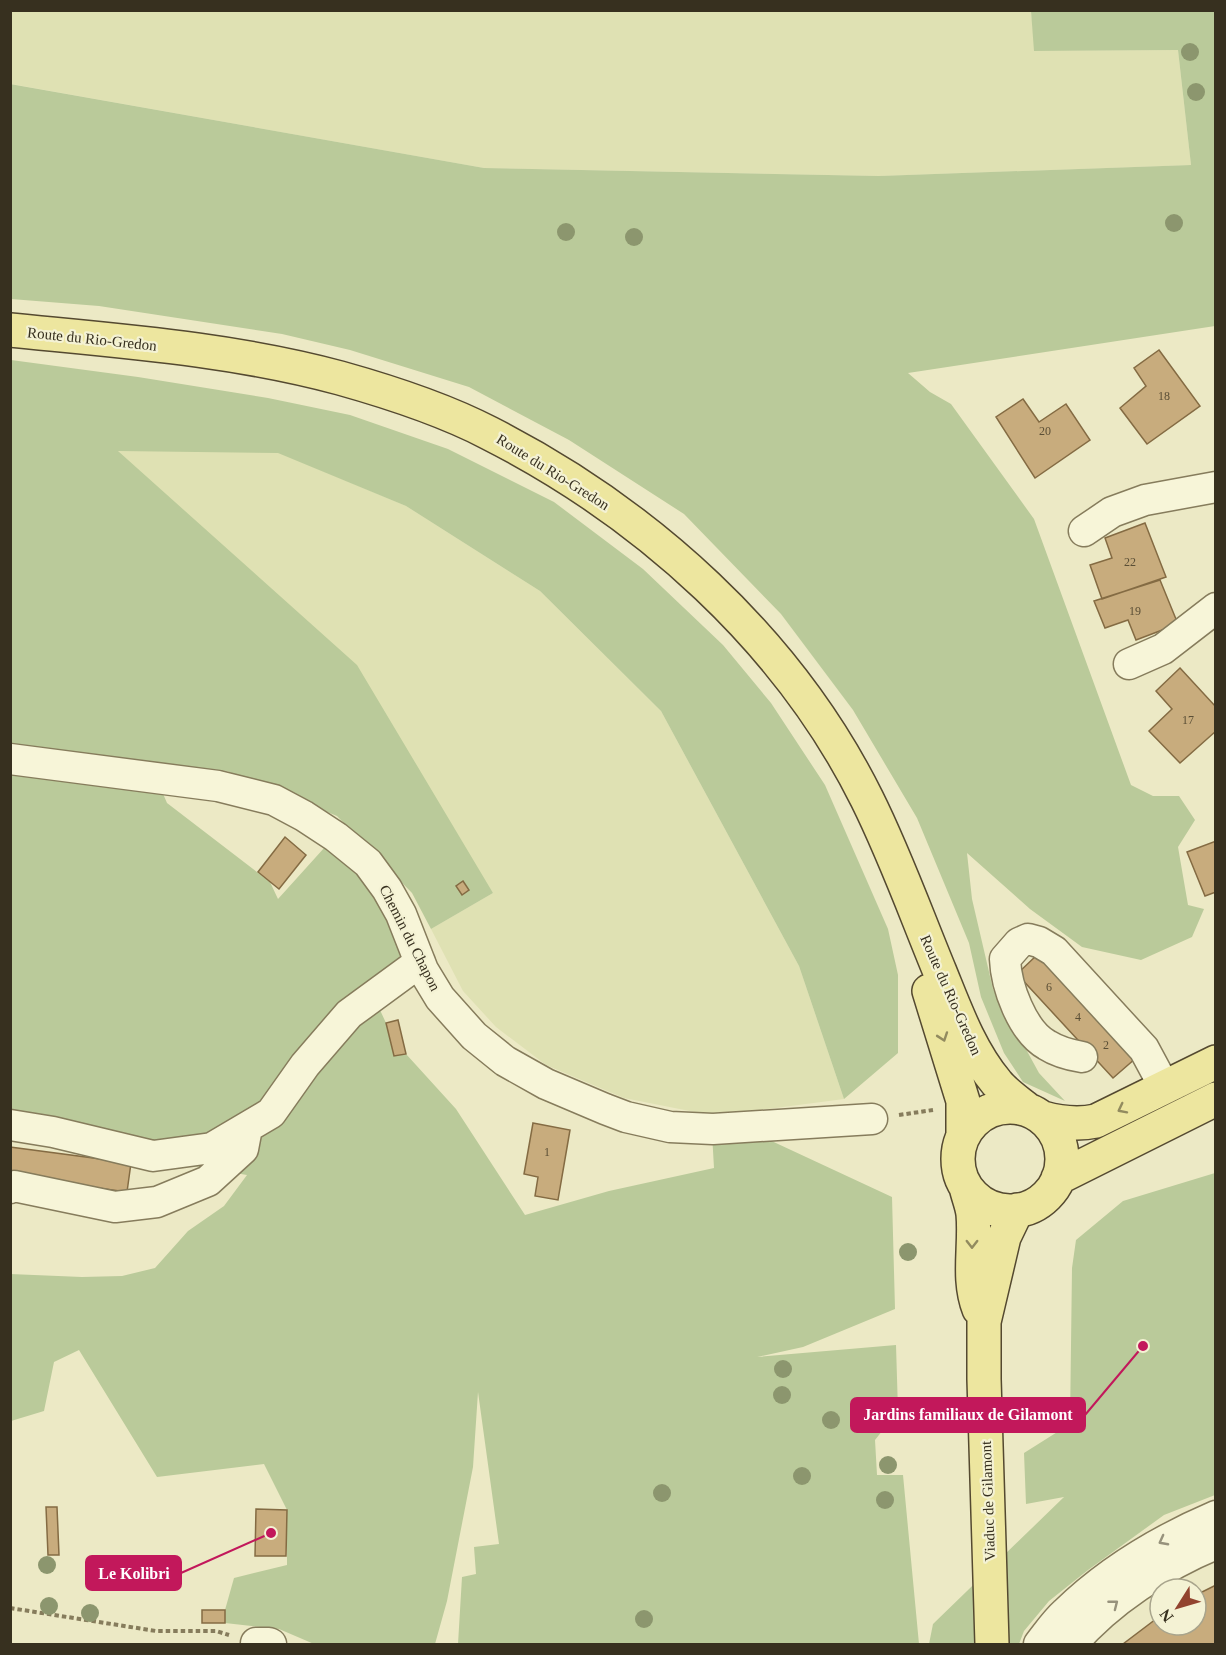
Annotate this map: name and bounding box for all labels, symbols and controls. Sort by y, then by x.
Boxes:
street label: Route du Rio-Gredon [27,324,158,354]
house number: 18 [1158,389,1170,403]
house number: 20 [1039,424,1051,438]
street label: Route du Rio-Gredon [494,431,613,513]
house number: 22 [1124,555,1136,569]
house number: 19 [1129,604,1141,618]
house number: 17 [1182,713,1194,727]
street label: Chemin du Chapon [376,882,444,994]
street label: Route du Rio-Gredon [917,932,985,1058]
house number: 6 [1046,980,1052,994]
house number: 4 [1075,1010,1081,1024]
one-way arrow [935,1031,948,1042]
house number: 2 [1103,1038,1109,1052]
one-way arrow [1118,1102,1129,1113]
house number: 1 [544,1145,550,1159]
one-way arrow [966,1240,978,1249]
callout: Jardins familiaux de Gilamont [851,1398,1085,1432]
text: Jardins familiaux de Gilamont [863,1406,1073,1423]
street label: Viaduc de Gilamont [978,1440,998,1562]
one-way arrow [1158,1534,1169,1545]
callout: Le Kolibri [86,1556,181,1590]
text: Le Kolibri [98,1565,170,1582]
north arrow [1148,1577,1208,1637]
one-way arrow [1107,1601,1118,1612]
text: N [1156,1606,1177,1625]

